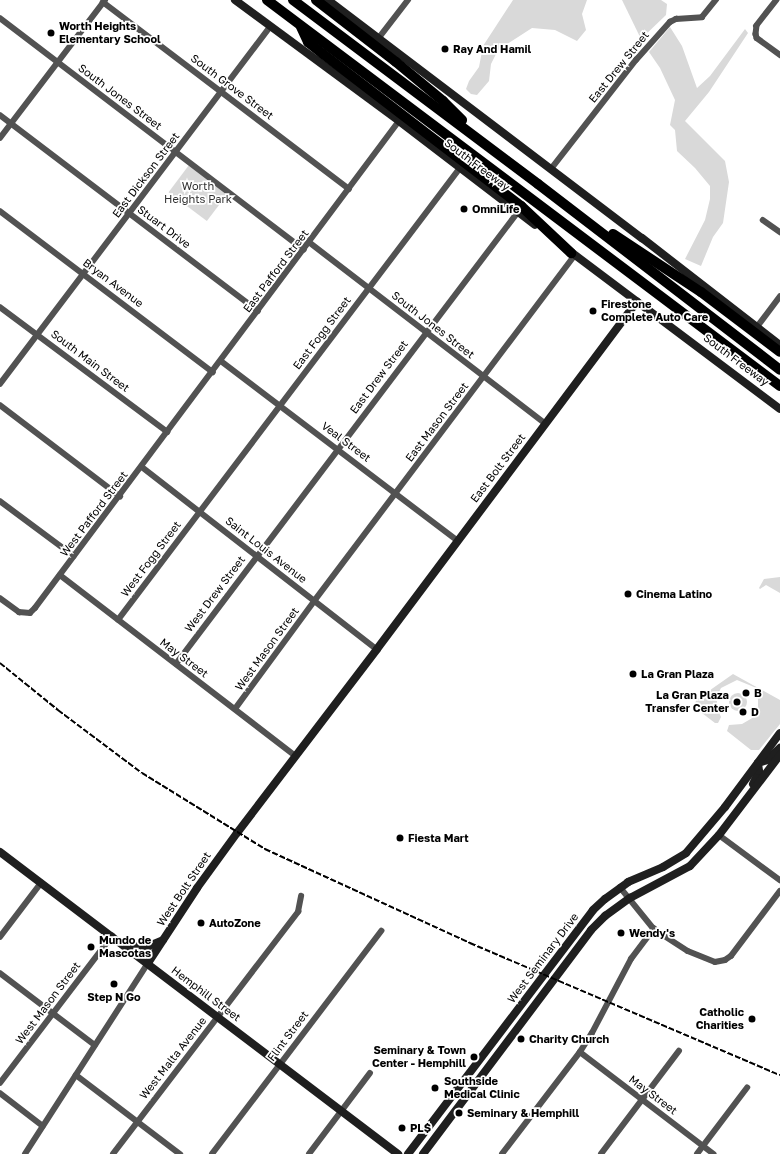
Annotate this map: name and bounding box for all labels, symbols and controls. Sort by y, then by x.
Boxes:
place label: Worth Heights Elementary School [59,20,161,46]
marker: Worth Heights Elementary School [46,28,56,38]
street label: East Drew Street [586,29,652,105]
place label: Ray And Hamil [453,42,531,56]
marker: Ray And Hamil [440,44,450,54]
street label: South Grove Street [188,52,276,122]
street label: South Jones Street [76,61,164,133]
street label: East Dickson Street [110,130,182,220]
street label: South Freeway [442,136,512,194]
park label: Worth Heights Park [164,180,232,206]
place label: OmniLife [472,202,519,216]
street label: Stuart Drive [135,203,193,251]
marker: OmniLife [459,204,469,214]
street label: East Pafford Street [241,227,311,315]
street label: Bryan Avenue [80,256,146,310]
street label: South Jones Street [389,289,477,361]
street label: East Fogg Street [290,294,354,372]
place label: Firestone Complete Auto Care [601,298,708,324]
marker: Firestone Complete Auto Care [588,306,598,316]
street label: South Main Street [48,327,132,395]
street label: South Freeway [701,331,771,389]
street label: East Drew Street [347,338,411,416]
street label: East Mason Street [403,380,471,464]
street label: Veal Street [319,419,373,465]
street label: East Bolt Street [468,431,528,505]
street label: West Pafford Street [58,469,130,559]
street label: Saint Louis Avenue [223,514,309,586]
street label: West Fogg Street [118,519,184,599]
street label: West Drew Street [182,553,248,635]
place label: Cinema Latino [636,587,712,601]
marker: Cinema Latino [623,589,633,599]
street label: West Mason Street [232,605,302,693]
street label: May Street [157,636,211,680]
place label: La Gran Plaza [641,667,714,681]
marker: La Gran Plaza [628,669,638,679]
place label: B [754,686,762,700]
marker: B [741,688,751,698]
place label: La Gran Plaza Transfer Center [645,689,729,715]
marker: La Gran Plaza Transfer Center [732,697,742,707]
place label: D [751,705,759,719]
marker: D [738,707,748,717]
place label: Fiesta Mart [408,831,469,845]
marker: Fiesta Mart [395,833,405,843]
street label: West Bolt Street [154,849,214,929]
street label: West Seminary Drive [505,910,581,1006]
place label: AutoZone [209,916,261,930]
marker: AutoZone [196,918,206,928]
place label: Wendy's [629,926,675,940]
marker: Wendy's [616,928,626,938]
place label: Mundo de Mascotas [99,934,151,960]
marker: Mundo de Mascotas [86,942,96,952]
street label: West Mason Street [13,959,83,1047]
street label: Hemphill Street [169,964,243,1024]
marker: Step N Go [109,979,119,989]
place label: Step N Go [87,990,141,1004]
place label: Catholic Charities [696,1006,744,1032]
street label: Flint Street [265,1008,311,1064]
street label: West Malta Avenue [137,1014,209,1102]
marker: Catholic Charities [747,1014,757,1024]
place label: Charity Church [529,1032,609,1046]
marker: Charity Church [516,1034,526,1044]
place label: Seminary & Town Center - Hemphill [372,1044,466,1070]
marker: Seminary & Town Center - Hemphill [469,1052,479,1062]
street label: May Street [626,1073,680,1117]
place label: Southside Medical Clinic [444,1075,520,1101]
marker: Southside Medical Clinic [429,1082,441,1094]
place label: Seminary & Hemphill [467,1106,579,1120]
marker: Seminary & Hemphill [454,1108,464,1118]
place label: PL$ [410,1121,431,1135]
marker: PL$ [397,1123,407,1133]

